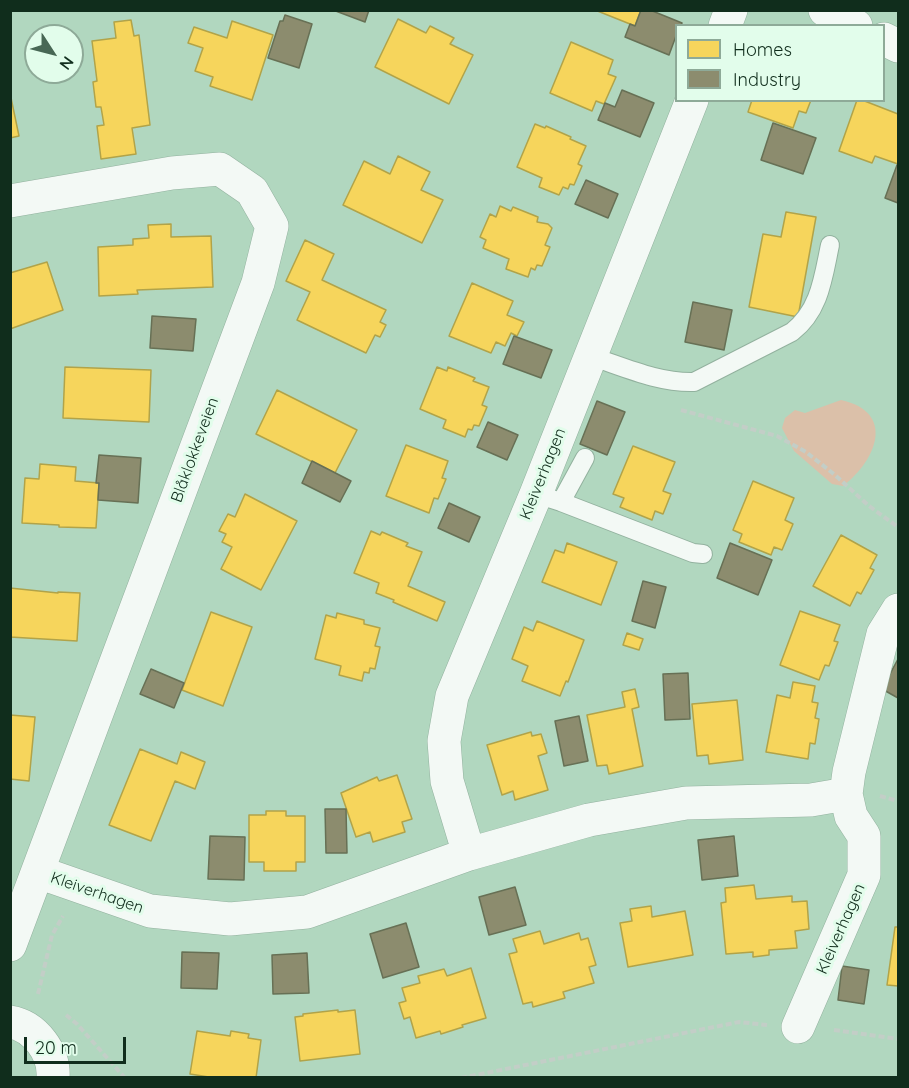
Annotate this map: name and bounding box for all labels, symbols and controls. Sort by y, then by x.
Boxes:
north arrow [24,24,84,84]
legend [675,24,885,102]
text: Homes [733,38,792,61]
text: N [55,53,78,74]
text: Industry [733,68,801,91]
street label: Blåklokkeveien [167,395,223,505]
street label: Kleiverhagen [516,425,570,523]
street label: Kleiverhagen [48,868,146,918]
street label: Kleiverhagen [812,881,870,977]
scale bar [27,1025,129,1063]
text: 20 m [35,1036,77,1059]

